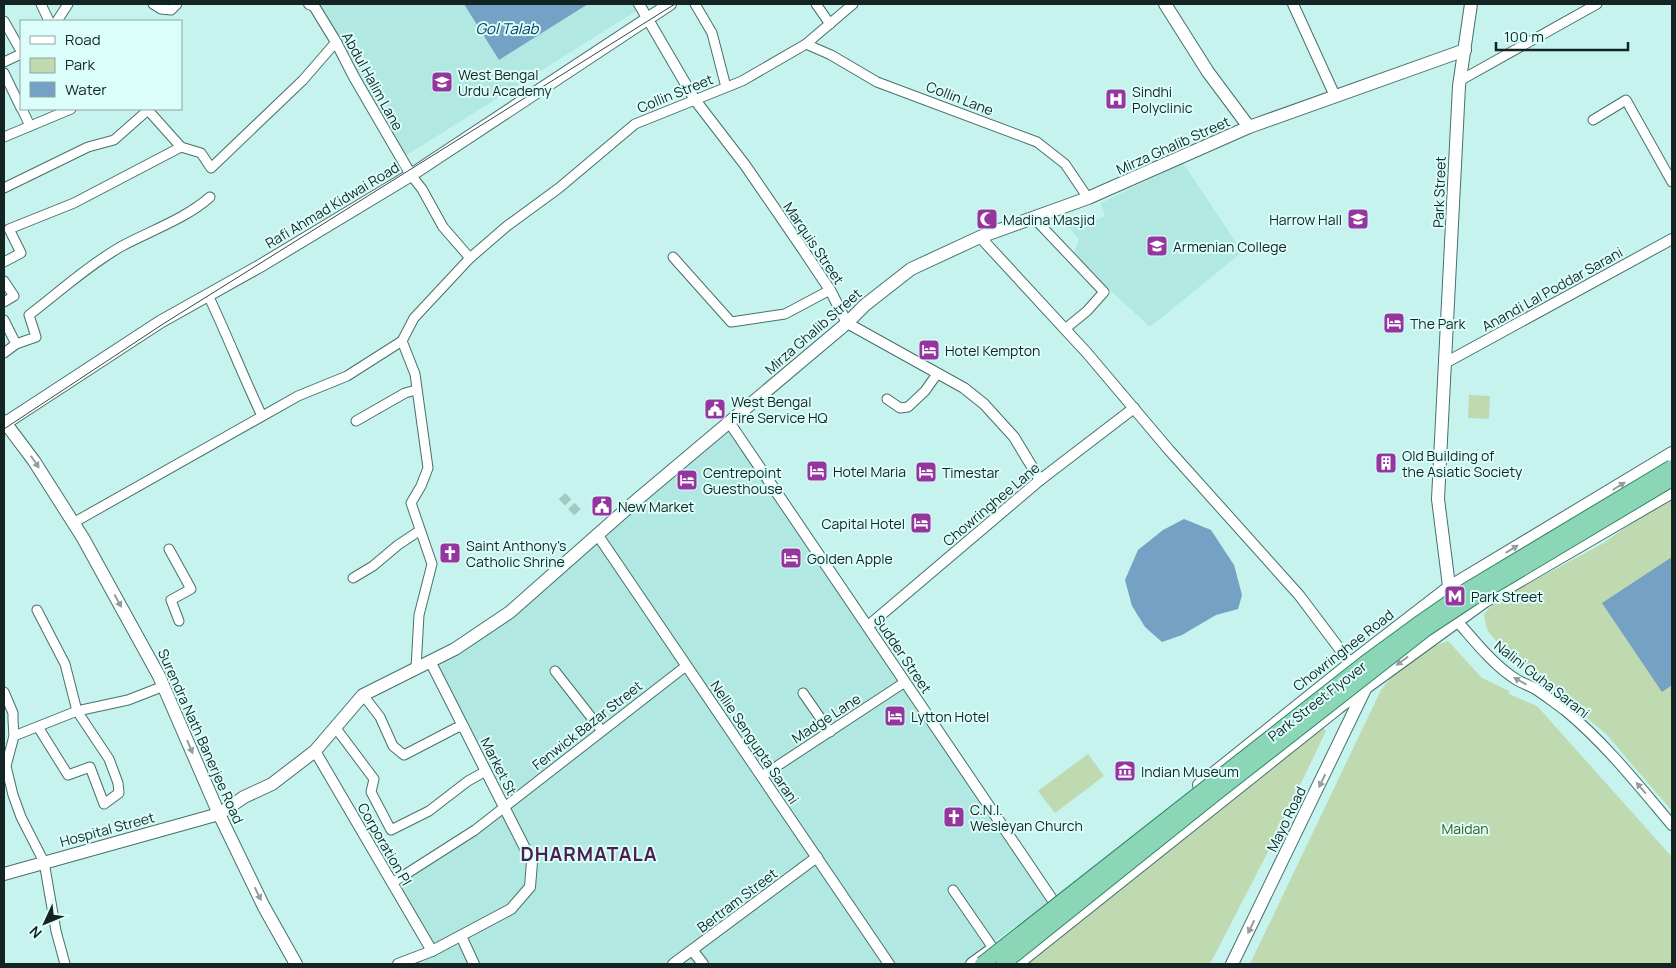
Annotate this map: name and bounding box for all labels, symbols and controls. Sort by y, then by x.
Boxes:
water label: Gol Talab [476,18,540,39]
legend [20,20,182,110]
scale bar [1496,20,1628,52]
text: 100 m [1504,26,1544,47]
street label: Abdul Halim Lane [338,28,408,134]
text: Road [65,29,101,50]
text: Park [65,54,95,75]
place label: West Bengal Urdu Academy [458,65,552,100]
street label: Collin Street [634,69,716,117]
school or university icon: West Bengal Urdu Academy [430,70,454,94]
street label: Collin Lane [924,76,996,120]
text: Water [65,79,107,100]
place label: Sindhi Polyclinic [1132,82,1193,117]
hospital icon: Sindhi Polyclinic [1104,87,1128,111]
street label: Mirza Ghalib Street [1113,111,1233,179]
street label: Park Street [1428,155,1450,228]
street label: Rafi Ahmad Kidwai Road [262,157,402,253]
street label: Marquis Street [779,198,849,288]
mosque icon: Madina Masjid [975,207,999,231]
school or university icon: Harrow Hall [1346,207,1370,231]
place label: Madina Masjid [1003,210,1095,229]
place label: Harrow Hall [1269,210,1342,229]
school or university icon: Armenian College [1145,234,1169,258]
place label: Armenian College [1173,237,1287,256]
street label: Anandi Lal Poddar Sarani [1478,242,1626,336]
street label: Mirza Ghalib Street [761,283,866,378]
hotel icon: The Park [1382,311,1406,335]
place label: The Park [1410,314,1467,333]
hotel icon: Hotel Kempton [917,338,941,362]
place label: Hotel Kempton [945,341,1040,360]
place label: West Bengal Fire Service HQ [731,392,828,427]
public building icon: West Bengal Fire Service HQ [703,397,727,421]
place label: Old Building of the Asiatic Society [1402,446,1523,481]
building icon: Old Building of the Asiatic Society [1374,451,1398,475]
one-way arrow [30,455,40,469]
street label: Chowringhee Lane [939,458,1043,550]
hotel icon: Hotel Maria [805,459,829,483]
hotel icon: Timestar [914,460,938,484]
place label: Hotel Maria [833,462,906,481]
place label: Centrepoint Guesthouse [703,463,783,498]
place label: Timestar [942,463,999,482]
hotel icon: Centrepoint Guesthouse [675,468,699,492]
one-way arrow [1612,481,1625,490]
public building icon: New Market [590,494,614,518]
place label: New Market [618,497,695,516]
hotel icon: Capital Hotel [909,511,933,535]
place label: Capital Hotel [822,514,905,533]
place label: Saint Anthony's Catholic Shrine [466,536,566,571]
church icon: Saint Anthony's Catholic Shrine [438,541,462,565]
one-way arrow [1505,545,1518,554]
hotel icon: Golden Apple [779,546,803,570]
place label: Golden Apple [807,549,893,568]
metro station icon: Park Street [1443,584,1467,608]
place label: Park Street [1471,587,1543,606]
one-way arrow [114,594,122,609]
street label: Chowringhee Road [1289,605,1397,695]
street label: Sudder Street [870,611,936,697]
street label: Nalini Guha Sarani [1490,636,1594,722]
street label: Surendra Nath Banerjee Road [154,646,248,826]
one-way arrow [1395,656,1408,666]
street label: Park Street Flyover [1264,657,1370,745]
street label: Fenwick Bazar Street [528,676,646,774]
one-way arrow [1513,676,1526,685]
street label: Nellie Sengupta Sarani [707,677,803,807]
street label: Madge Lane [788,689,864,747]
hotel icon: Lytton Hotel [883,704,907,728]
place label: Lytton Hotel [911,707,989,726]
street label: Market St [476,734,522,798]
one-way arrow [187,740,195,754]
museum icon: Indian Museum [1113,759,1137,783]
place label: Indian Museum [1141,762,1239,781]
one-way arrow [1318,774,1326,788]
one-way arrow [1635,782,1646,795]
street label: Mayo Road [1262,783,1310,855]
street label: Corporation Pl [354,799,416,889]
place label: C.N.I. Wesleyan Church [970,800,1083,835]
church icon: C.N.I. Wesleyan Church [942,805,966,829]
street label: Hospital Street [58,807,157,851]
park label: Maidan [1441,819,1489,838]
district label: DHARMATALA [521,841,657,867]
street label: Bertram Street [693,863,781,936]
one-way arrow [254,887,262,902]
north arrow [20,898,70,948]
one-way arrow [1246,920,1254,934]
text: N [25,922,46,943]

